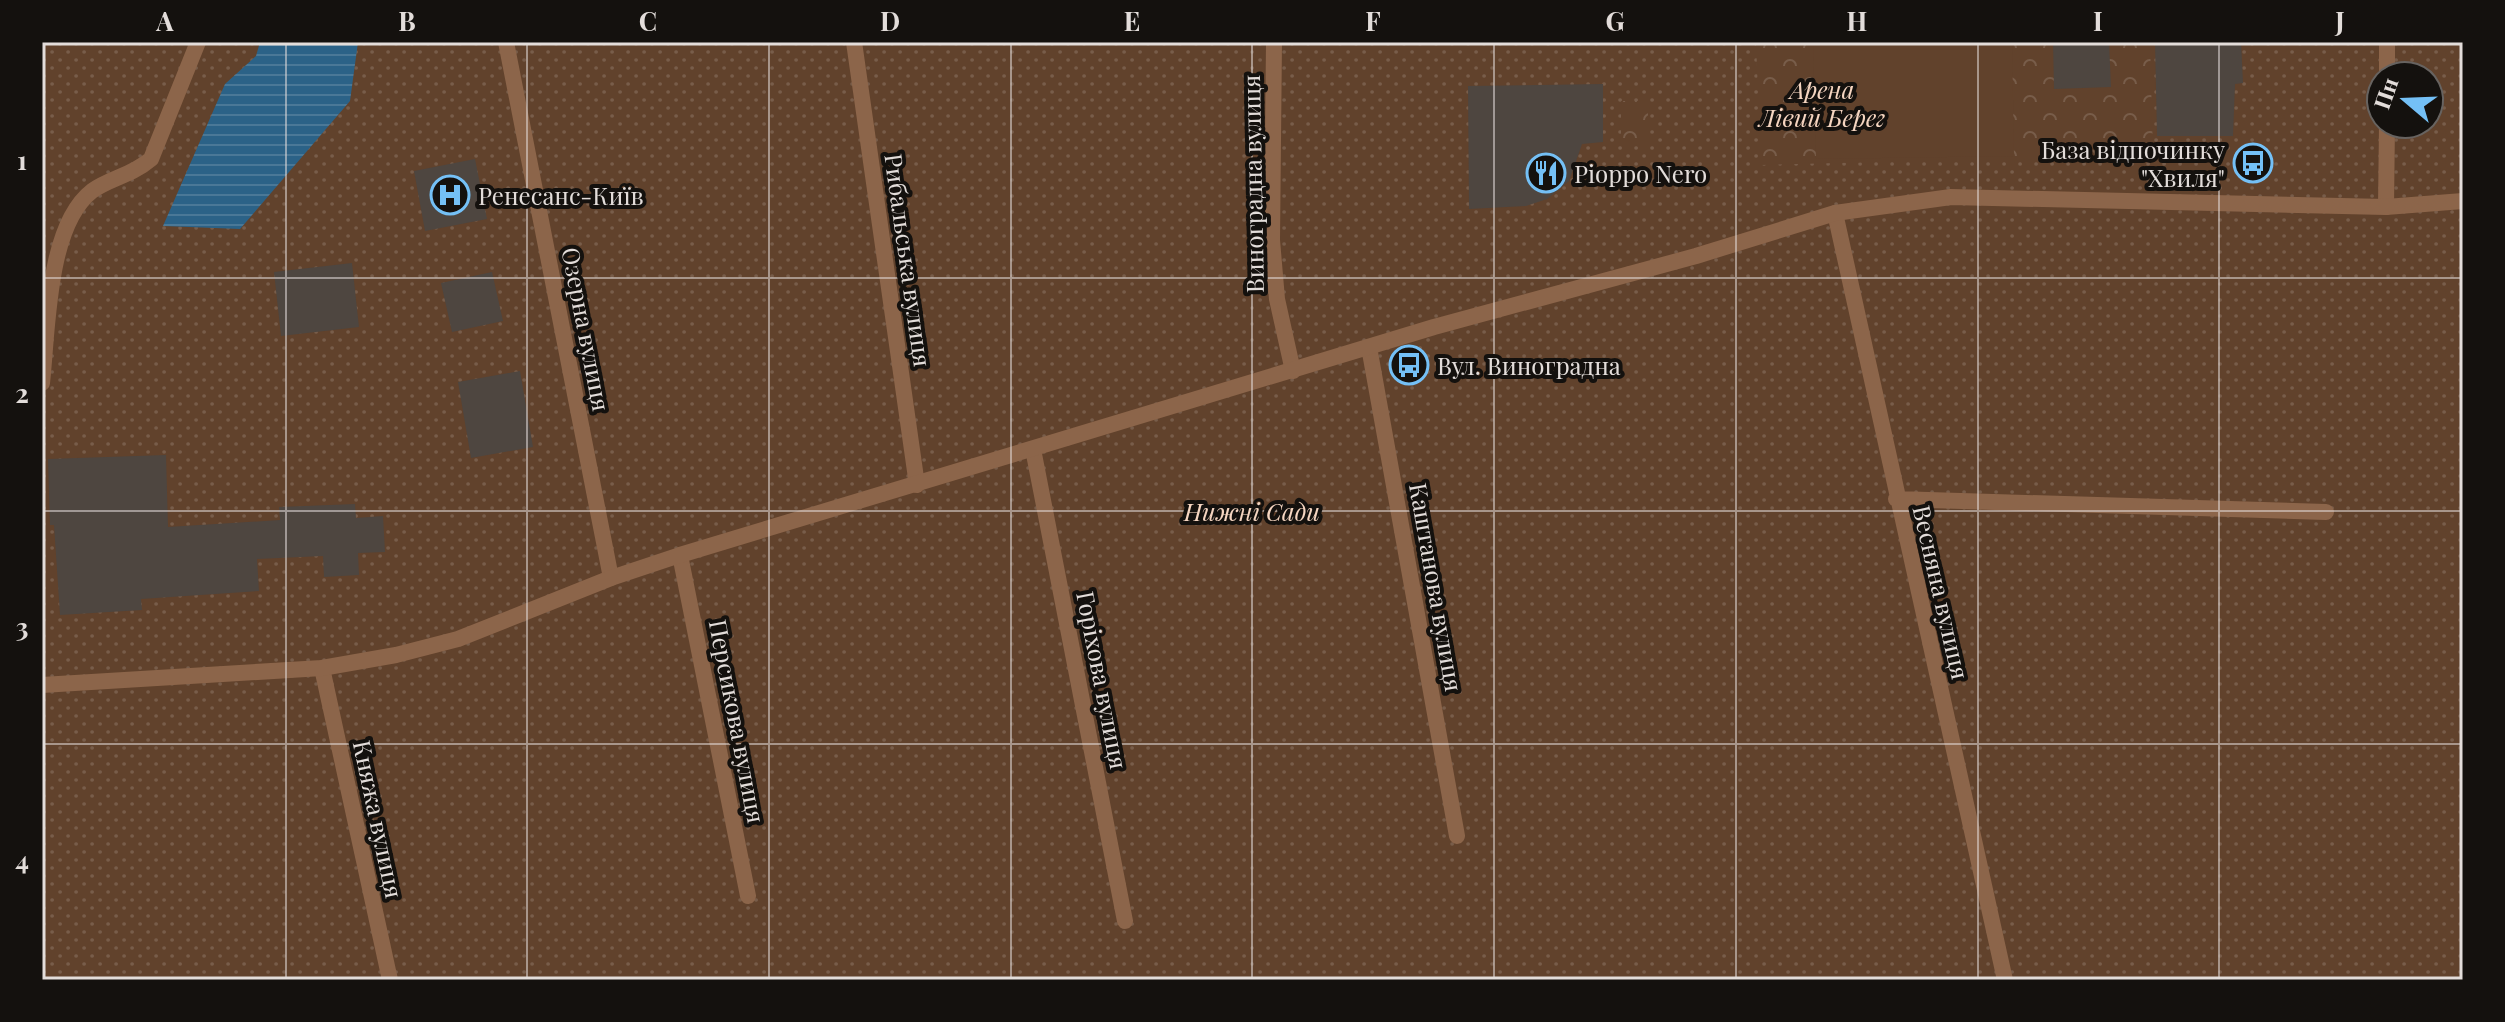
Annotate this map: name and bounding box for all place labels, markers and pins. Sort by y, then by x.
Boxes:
place label: База відпочинку "Хвиля" [2041,133,2225,193]
bus stop icon: База відпочинку "Хвиля" [2232,142,2274,184]
restaurant icon: Pioppo Nero [1525,152,1567,194]
place label: Pioppo Nero [1574,157,1707,189]
hospital icon: Ренесанс-Київ [429,174,471,216]
place label: Ренесанс-Київ [478,179,644,211]
bus stop icon: Вул. Виноградна [1388,344,1430,386]
place label: Вул. Виноградна [1437,349,1621,381]

